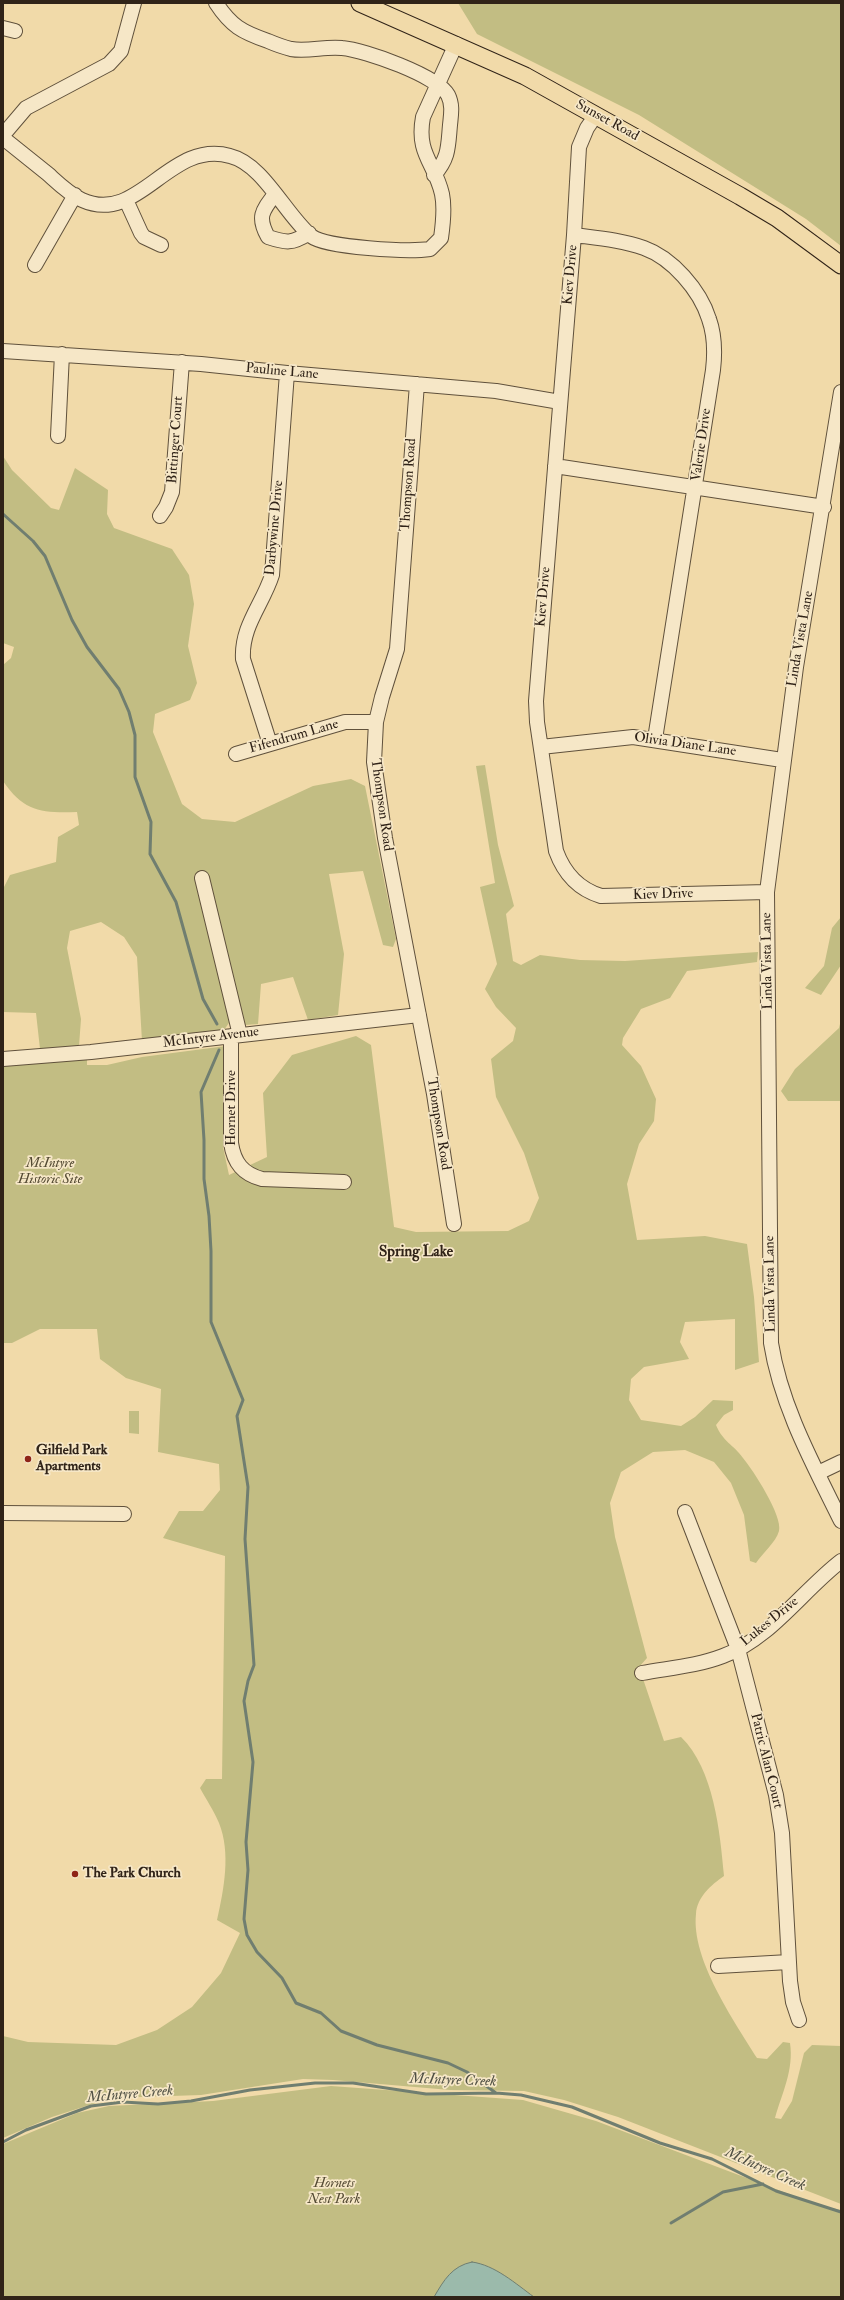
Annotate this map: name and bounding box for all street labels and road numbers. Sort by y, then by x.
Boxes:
street label: Sunset Road [572,97,642,145]
street label: Kiev Drive [560,244,582,306]
street label: Pauline Lane [245,360,319,384]
street label: Bittinger Court [165,396,187,484]
street label: Valerie Drive [689,407,715,483]
street label: Thompson Road [397,438,421,532]
street label: Darbywine Drive [262,480,288,576]
street label: Kiev Drive [533,566,555,628]
street label: Linda Vista Lane [784,590,818,688]
street label: Fifendrum Lane [247,716,341,758]
street label: Olivia Diane Lane [633,730,737,760]
street label: Thompson Road [366,758,396,852]
street label: Kiev Drive [633,886,693,904]
street label: Linda Vista Lane [759,912,777,1010]
street label: McIntyre Avenue [162,1024,260,1052]
street label: Hornet Drive [224,1070,240,1146]
street label: Thompson Road [422,1077,454,1171]
street label: Linda Vista Lane [762,1235,780,1333]
street label: Lukes Drive [738,1594,802,1650]
street label: Patric Alan Court [746,1711,786,1811]

